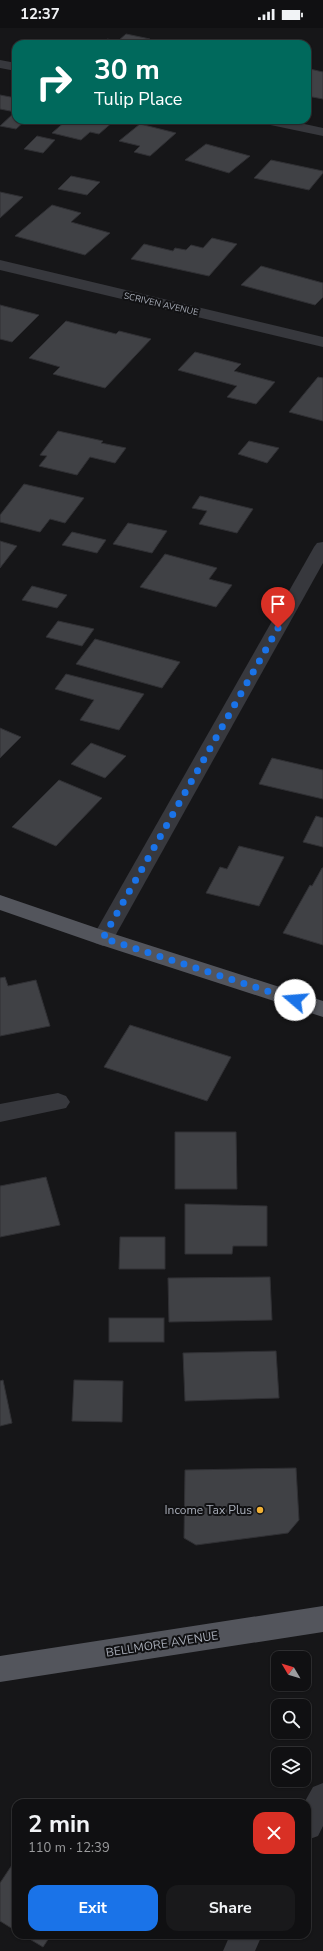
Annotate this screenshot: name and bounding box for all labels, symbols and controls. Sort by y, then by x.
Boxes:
text: 12:37 [20,4,60,24]
text: 30 m [94,51,160,89]
icon: right [28,56,80,108]
text: Tulip Place [94,87,182,111]
street label: SCRIVEN AVENUE [122,290,200,318]
pin [261,587,295,628]
icon: arrive [267,593,289,615]
position arrow [274,979,316,1021]
place label: Income Tax Plus [165,1502,252,1518]
marker: Income Tax Plus [255,1505,265,1515]
street label: BELLMORE AVENUE [105,1627,219,1661]
north arrow [271,1651,311,1691]
map controls [271,1651,311,1787]
button: search [271,1699,311,1739]
button: layers [271,1747,311,1787]
text: 2 min [28,1808,90,1840]
button: close [253,1812,295,1854]
text: 110 m · 12:39 [28,1839,110,1857]
button: Exit [28,1885,158,1931]
button: Share [166,1885,295,1931]

